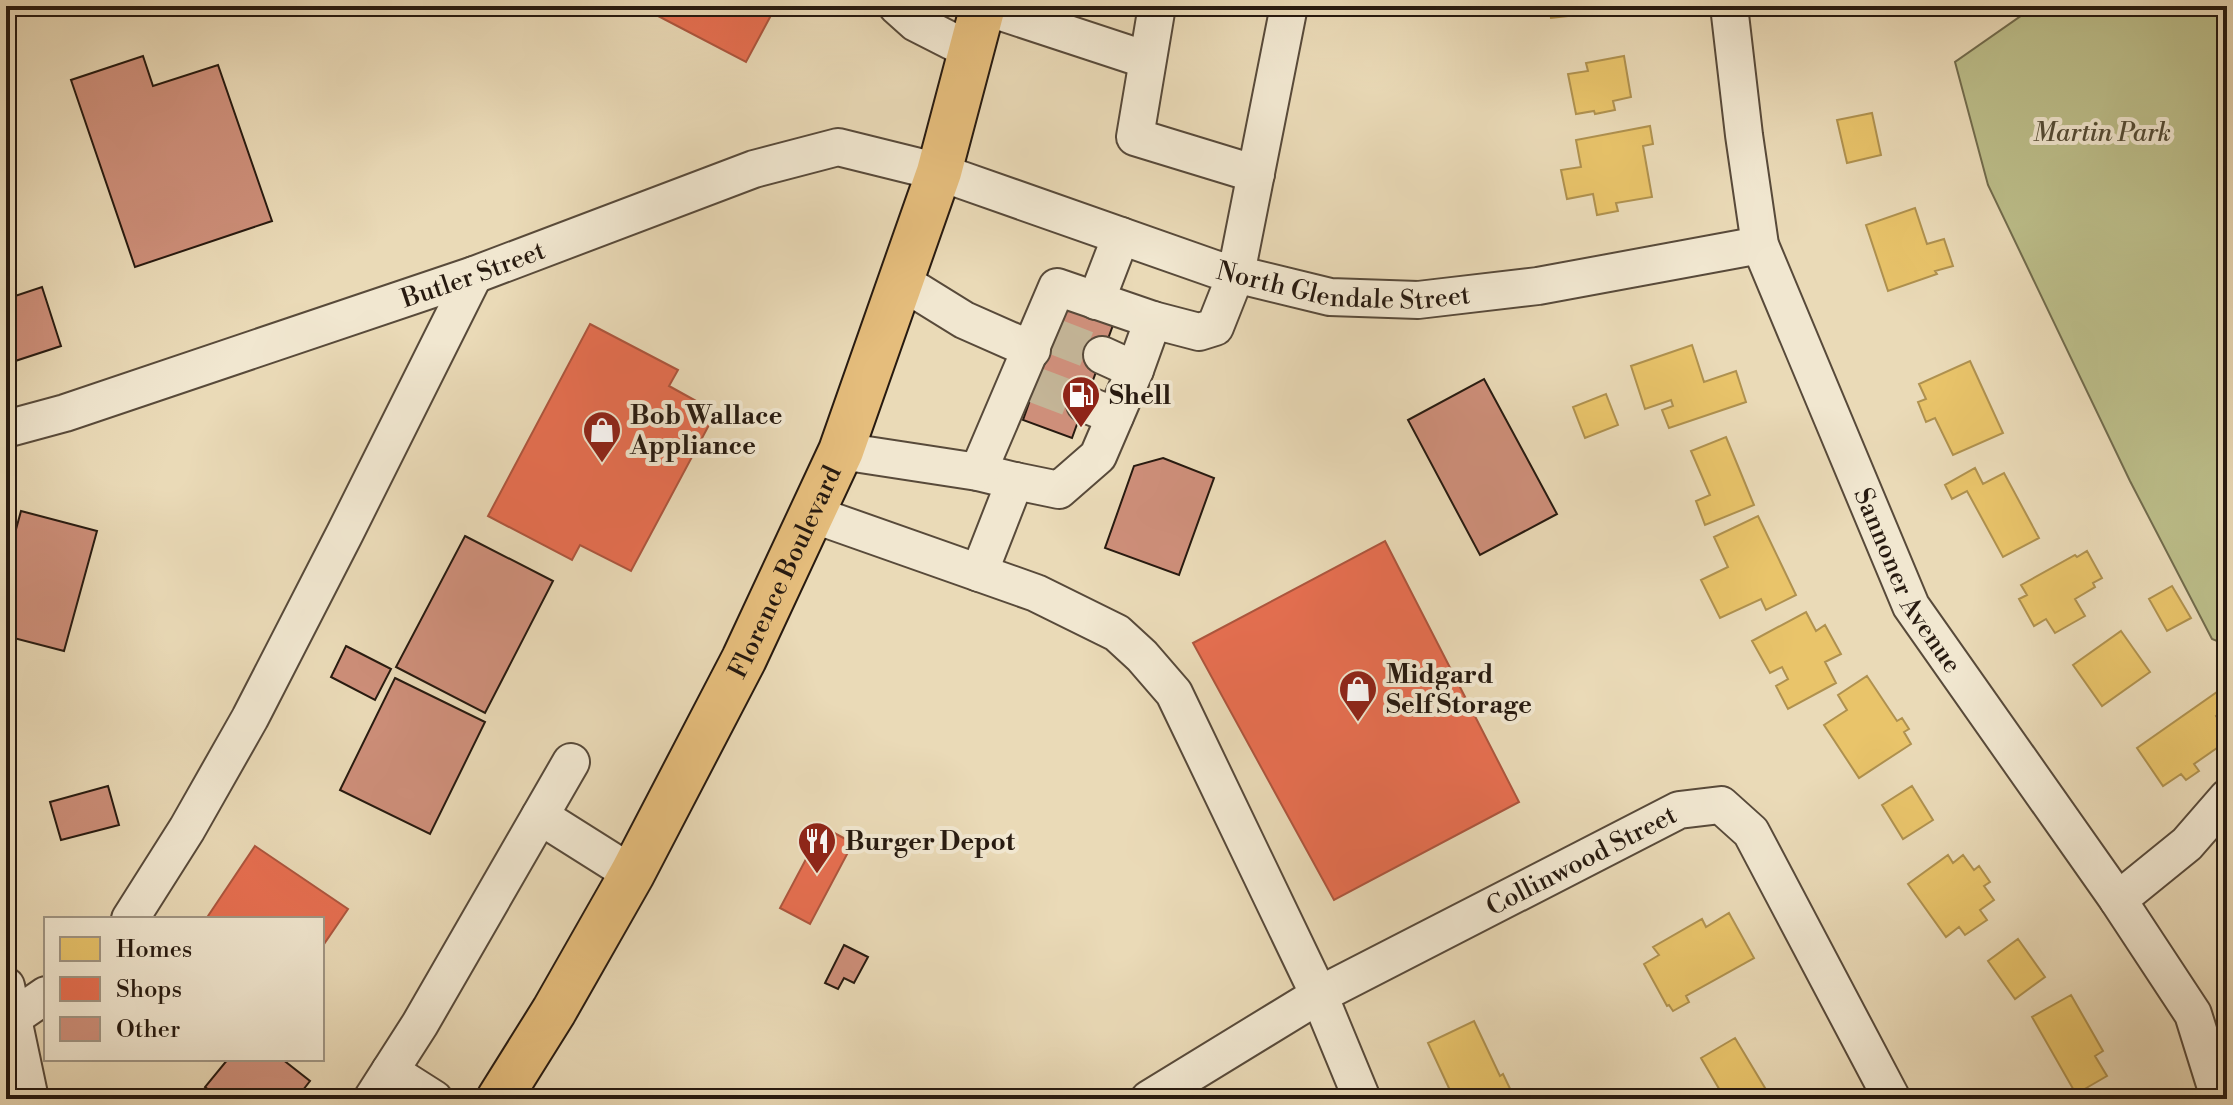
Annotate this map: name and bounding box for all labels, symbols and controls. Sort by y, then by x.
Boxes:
park label: Martin Park [2033,117,2171,149]
street label: Butler Street [396,235,550,316]
street label: North Glendale Street [1213,255,1472,317]
fuel station icon: Shell [1060,374,1102,429]
place label: Shell [1109,380,1171,412]
place label: Bob Wallace Appliance [629,400,783,462]
shop icon: Bob Wallace Appliance [581,409,623,464]
street label: Florence Boulevard [722,461,849,684]
street label: Sannoner Avenue [1846,483,1968,680]
place label: Midgard Self Storage [1386,659,1532,721]
shop icon: Midgard Self Storage [1337,668,1379,723]
street label: Collinwood Street [1481,799,1682,923]
restaurant icon: Burger Depot [796,820,838,875]
place label: Burger Depot [845,826,1016,858]
legend [44,917,324,1061]
text: Homes [116,935,192,965]
text: Shops [116,975,182,1005]
text: Other [116,1015,180,1045]

